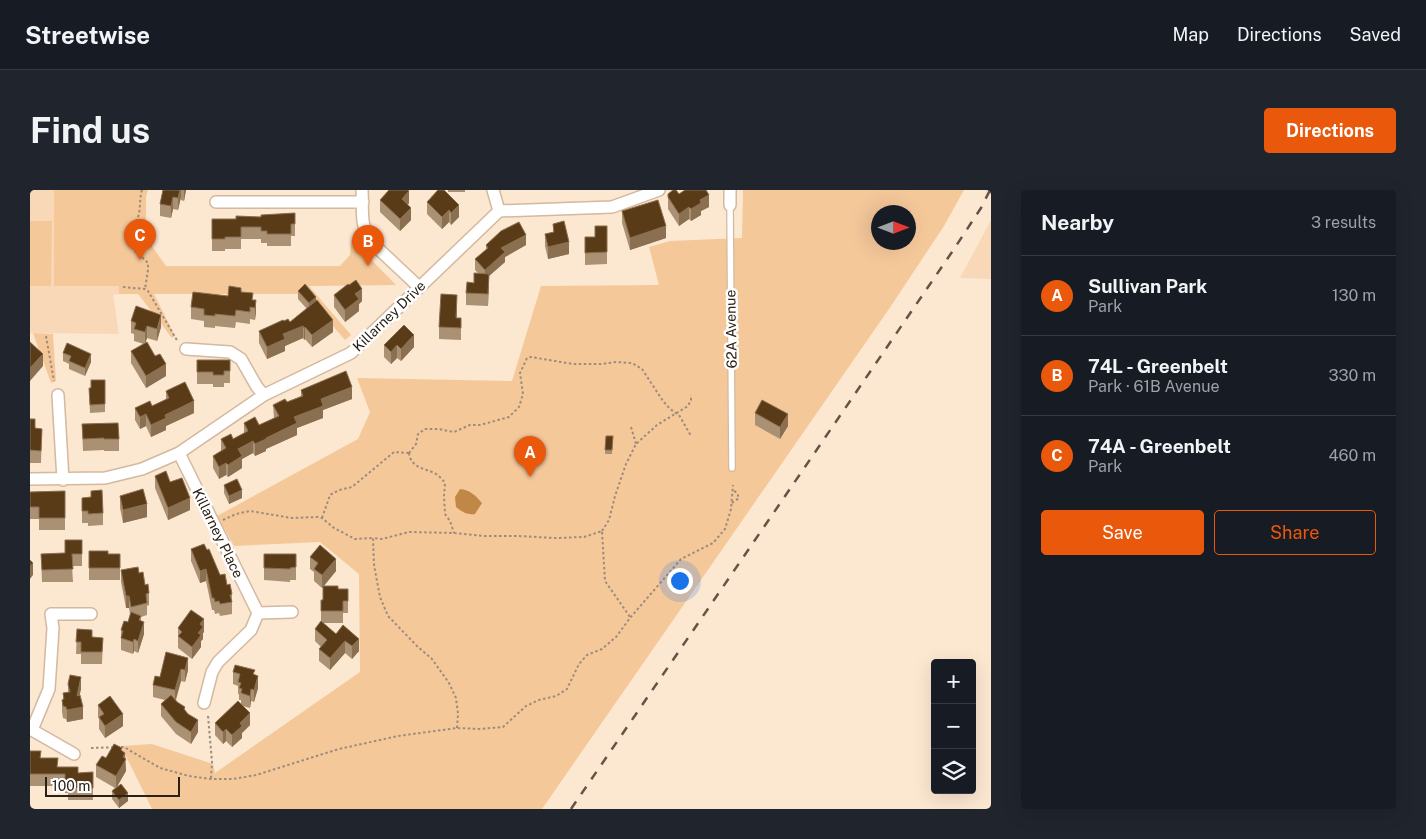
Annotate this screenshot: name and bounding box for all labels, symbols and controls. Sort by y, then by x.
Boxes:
text: Streetwise [25,21,150,49]
text: Map [1172,24,1209,45]
text: Directions [1237,24,1322,45]
text: Saved [1350,24,1401,45]
button: Directions [1264,108,1396,153]
text: Find us [30,110,150,151]
north arrow [871,205,916,250]
text: Nearby [1041,210,1114,235]
text: 3 results [1311,213,1376,232]
pin: C [124,219,156,260]
pin: B [352,225,384,266]
text: Sullivan Park [1088,275,1207,297]
street label: Killarney Drive [349,277,429,355]
text: A [1051,286,1063,305]
text: 130 m [1332,286,1376,305]
street label: 62A Avenue [722,290,740,368]
text: Park [1088,297,1122,316]
text: 74L - Greenbelt [1088,355,1228,377]
text: B [1052,366,1062,385]
text: 330 m [1329,366,1376,385]
text: Park · 61B Avenue [1088,377,1220,396]
text: 74A - Greenbelt [1088,435,1231,457]
pin: A [514,436,546,477]
text: C [1051,446,1063,465]
text: 460 m [1329,446,1376,465]
text: Park [1088,457,1122,476]
street label: Killarney Place [189,486,247,580]
button: Save [1041,510,1204,555]
button: Share [1214,510,1376,555]
your location [667,568,693,594]
map controls [931,659,976,794]
button: + [931,659,976,704]
button: − [931,704,976,749]
button: layers [931,749,976,794]
scale bar [45,774,180,797]
text: 100 m [52,778,90,794]

